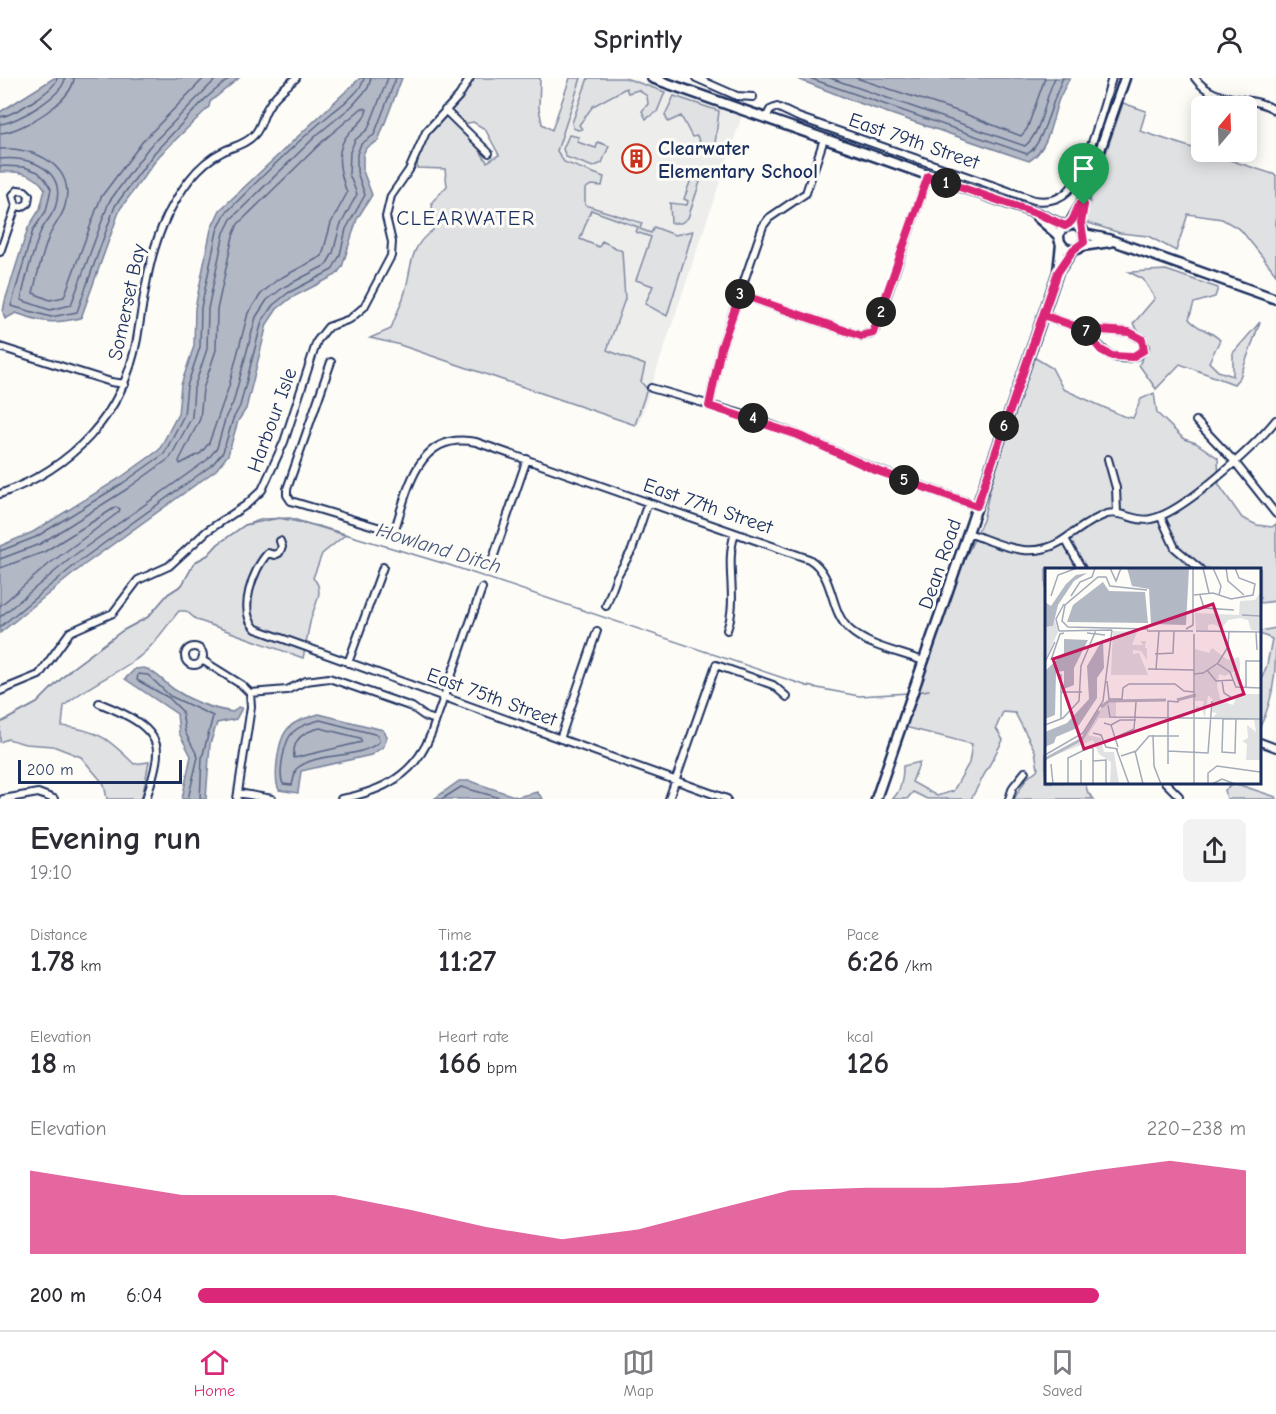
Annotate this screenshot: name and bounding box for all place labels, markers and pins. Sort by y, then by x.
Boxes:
place label: Clearwater Elementary School [658,137,818,183]
building icon: Clearwater Elementary School [621,143,653,175]
pin [1058,143,1109,205]
pin: 1 [931,168,961,198]
pin: 3 [725,279,755,309]
pin: 2 [866,297,896,327]
pin: 7 [1071,316,1101,346]
pin: 4 [738,403,768,433]
pin: 6 [989,411,1019,441]
pin: 5 [889,465,919,495]

